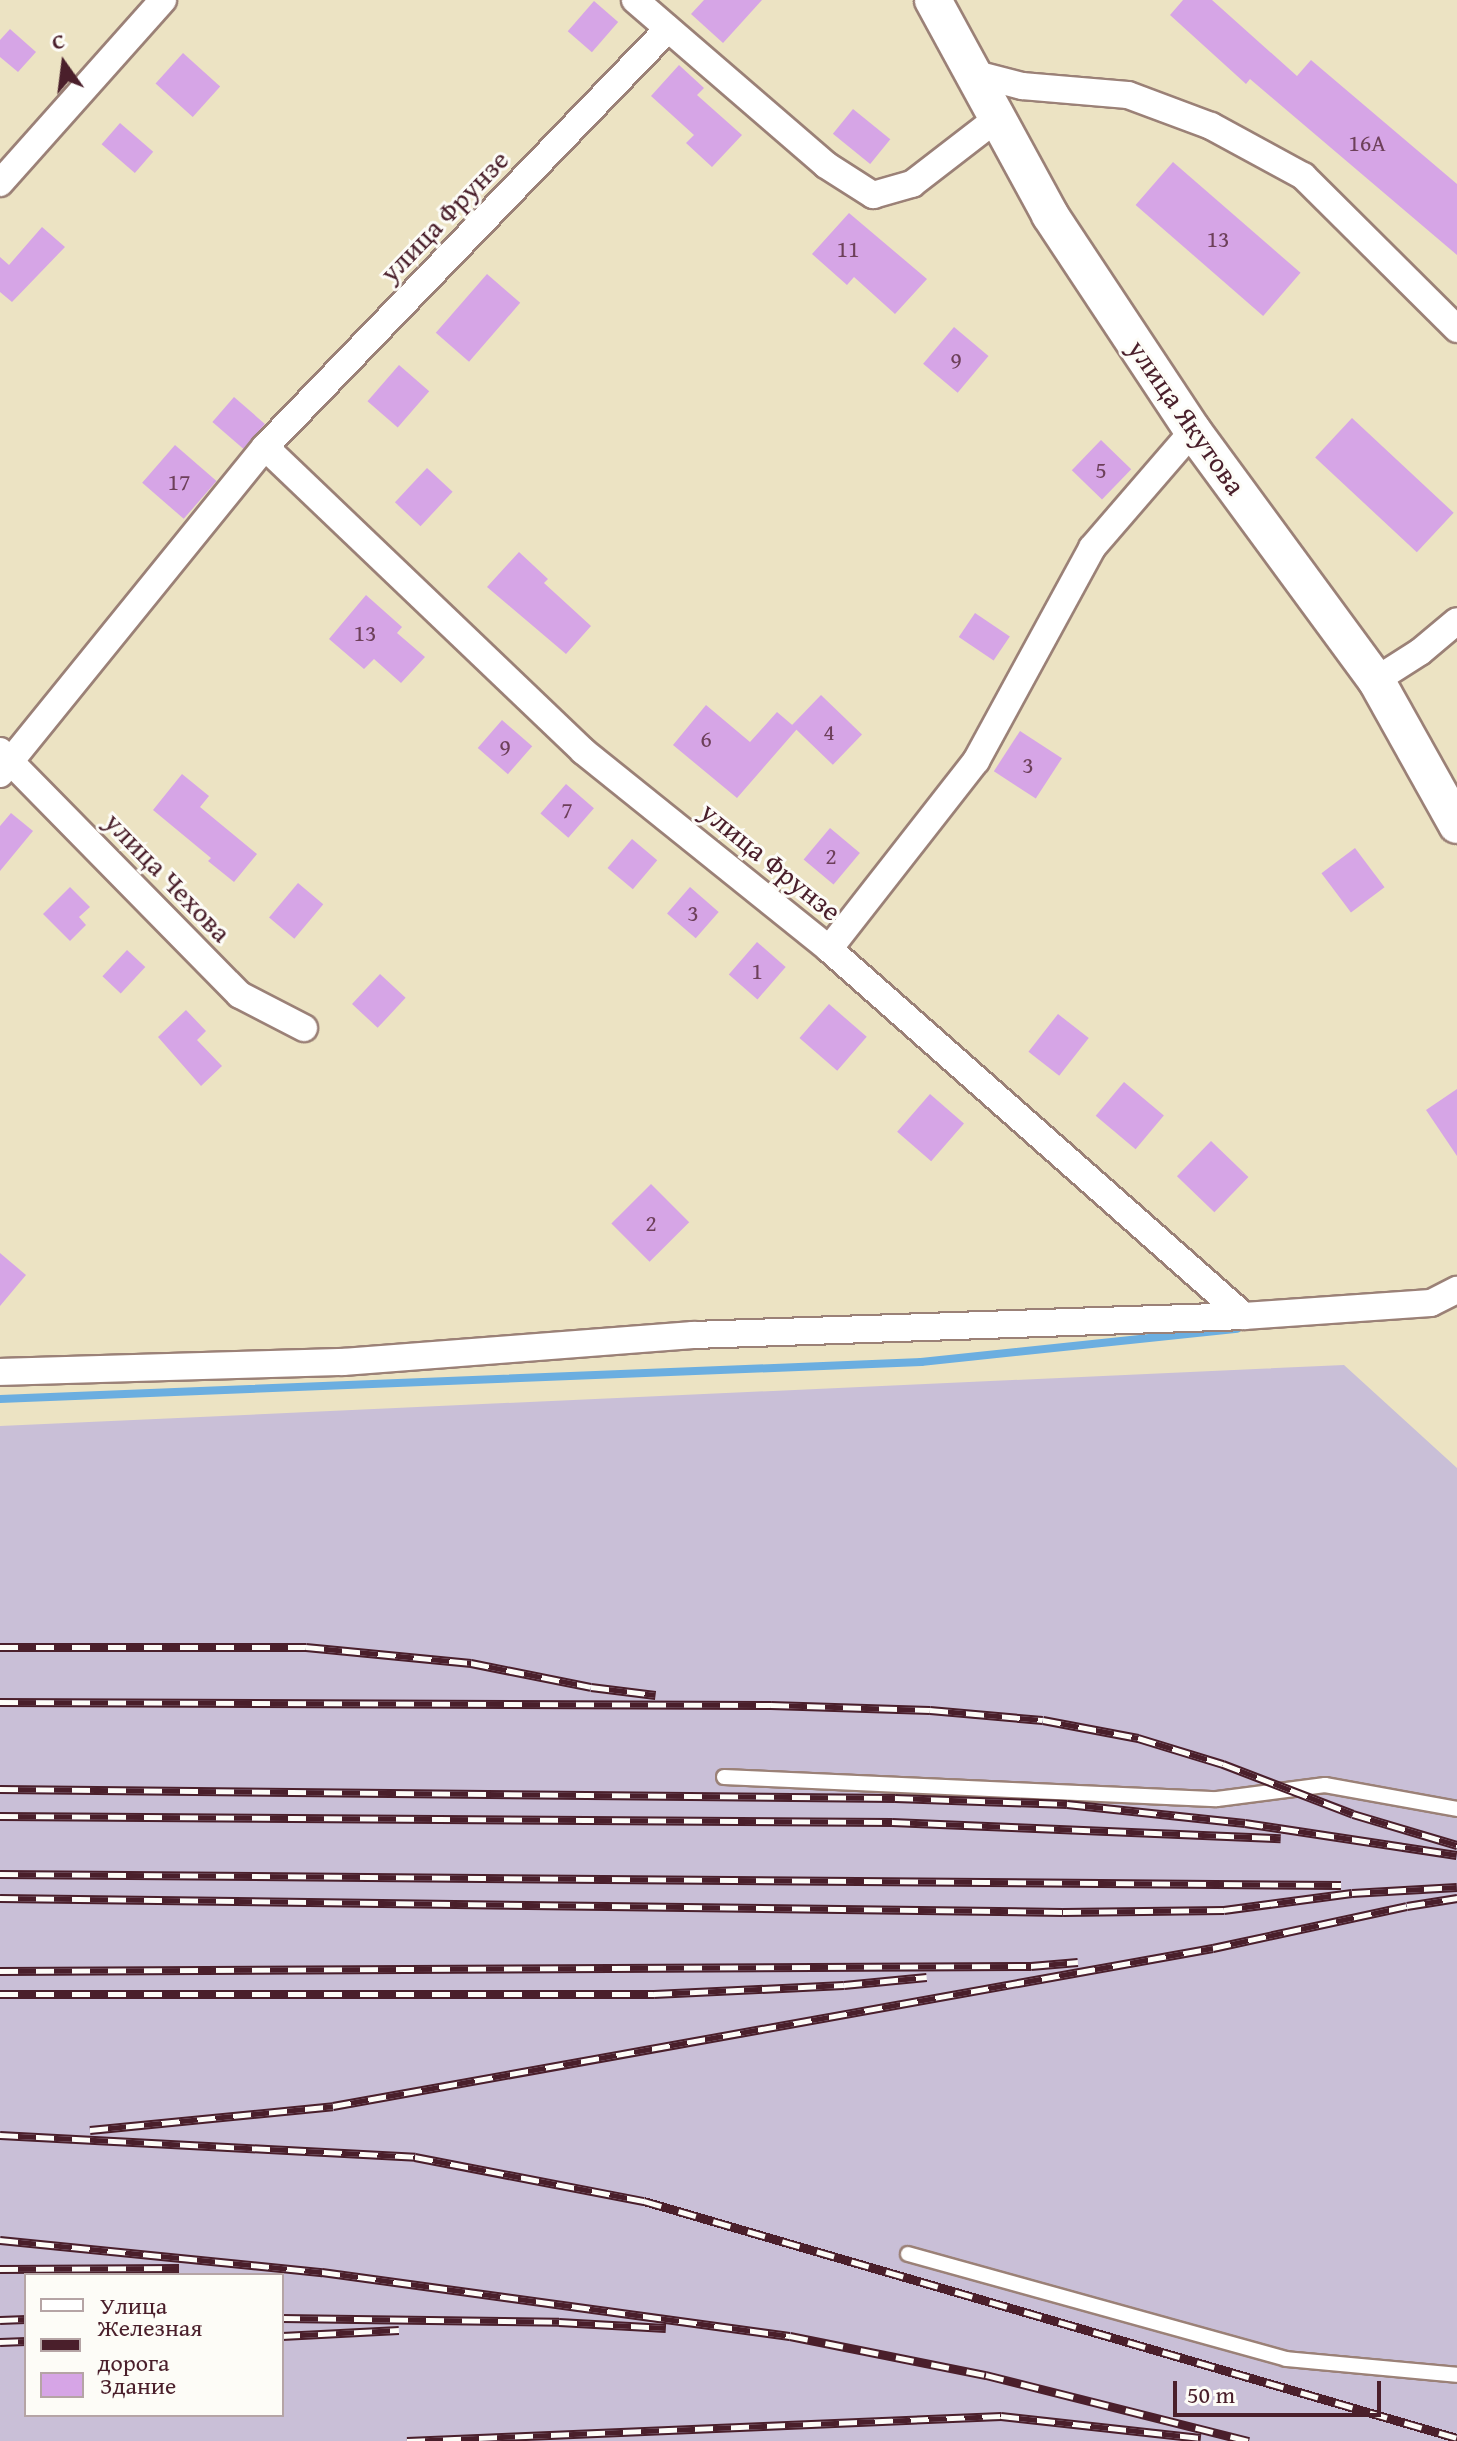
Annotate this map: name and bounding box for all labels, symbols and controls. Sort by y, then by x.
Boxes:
north arrow [24,24,104,104]
text: С [48,24,68,58]
house number: 16А [1348,129,1386,157]
street label: улица Фрунзе [373,143,515,289]
house number: 13 [1206,225,1230,253]
house number: 11 [836,235,860,263]
street label: улица Якутова [1121,333,1253,501]
house number: 9 [950,346,962,374]
house number: 5 [1095,456,1107,484]
house number: 17 [167,468,191,496]
house number: 13 [353,619,377,647]
house number: 4 [823,718,835,746]
house number: 6 [700,725,712,753]
house number: 9 [499,733,511,761]
house number: 3 [1022,751,1034,779]
street label: улица Фрунзе [694,794,848,928]
house number: 7 [561,796,573,824]
street label: улица Чехова [98,805,238,949]
house number: 2 [825,842,837,870]
house number: 3 [687,899,699,927]
house number: 1 [751,957,763,985]
house number: 2 [645,1209,657,1237]
legend [24,2273,284,2417]
text: Улица [100,2288,167,2323]
text: Железная дорога [97,2310,202,2380]
scale bar [1177,2365,1385,2415]
text: Здание [100,2368,176,2403]
text: 50 m [1187,2377,1235,2412]

